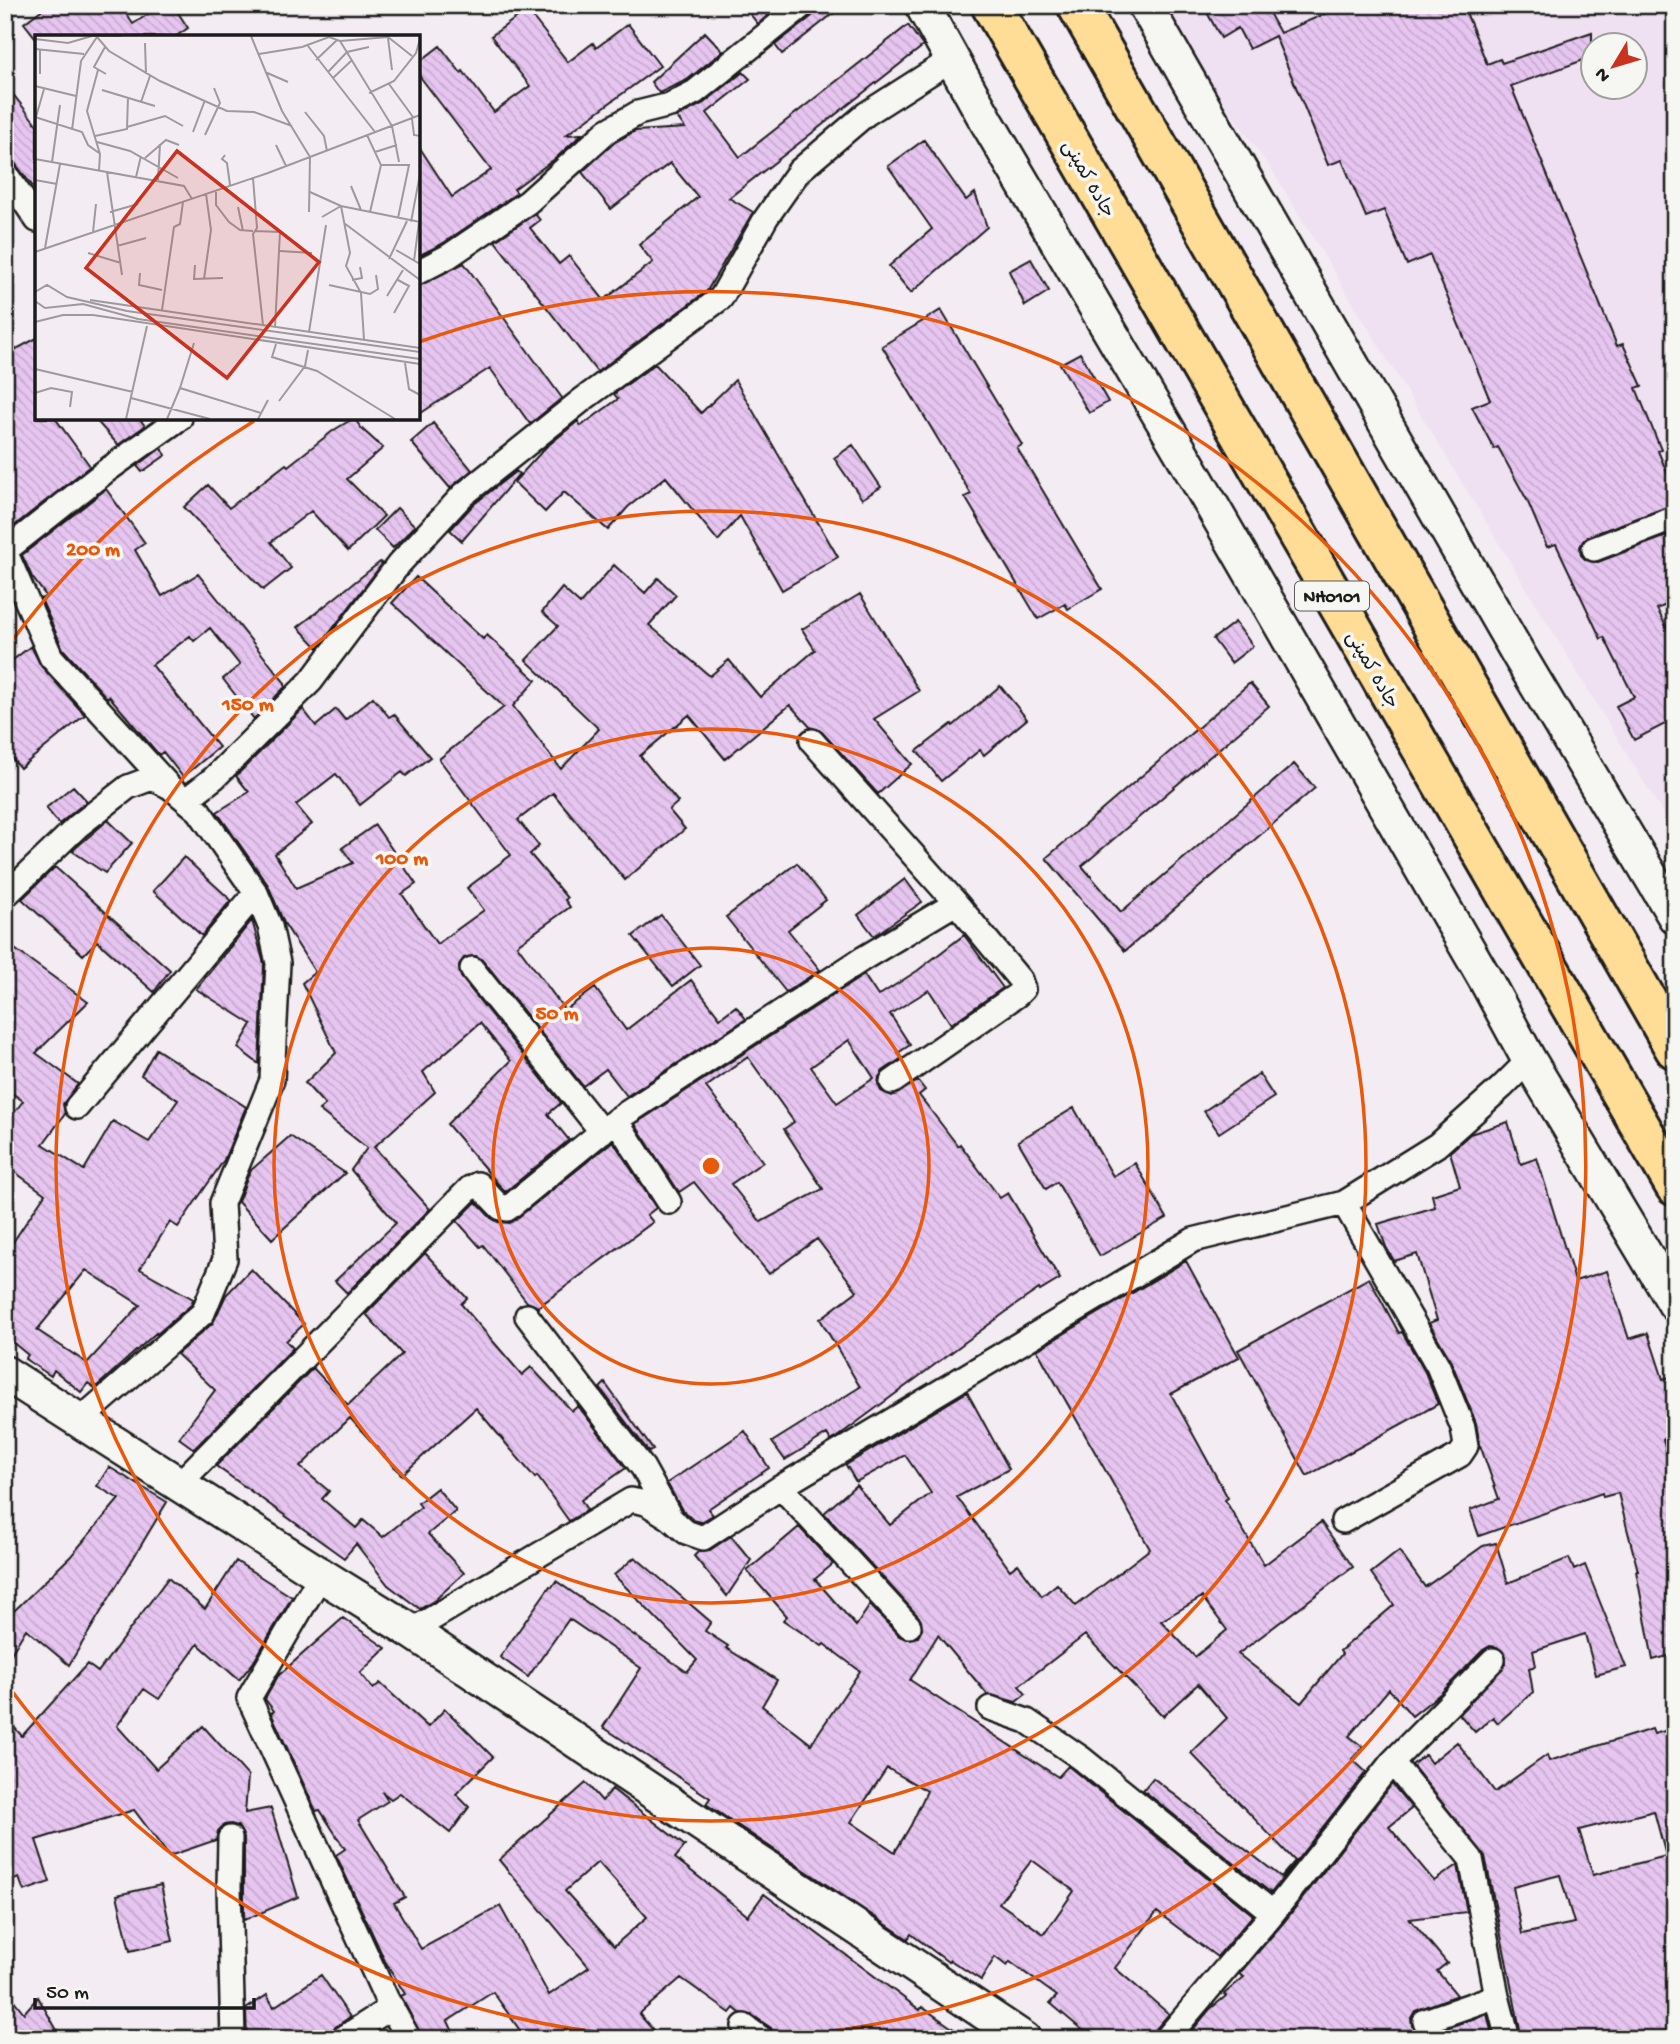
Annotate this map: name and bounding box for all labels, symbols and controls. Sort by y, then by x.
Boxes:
north arrow [1578,32,1648,102]
inset map [35,35,420,420]
text: N [1590,62,1616,86]
street label: جاده کمپنی [1055,137,1118,223]
text: 200 m [66,539,120,564]
road number: NH0101 [1295,582,1369,610]
street label: جاده کمپنی [1339,628,1402,714]
text: 150 m [221,694,274,719]
text: 100 m [375,848,428,873]
text: 50 m [536,1003,579,1028]
centre of rings [699,1154,723,1178]
scale bar [35,1967,254,2011]
text: 50 m [46,1982,89,2007]

